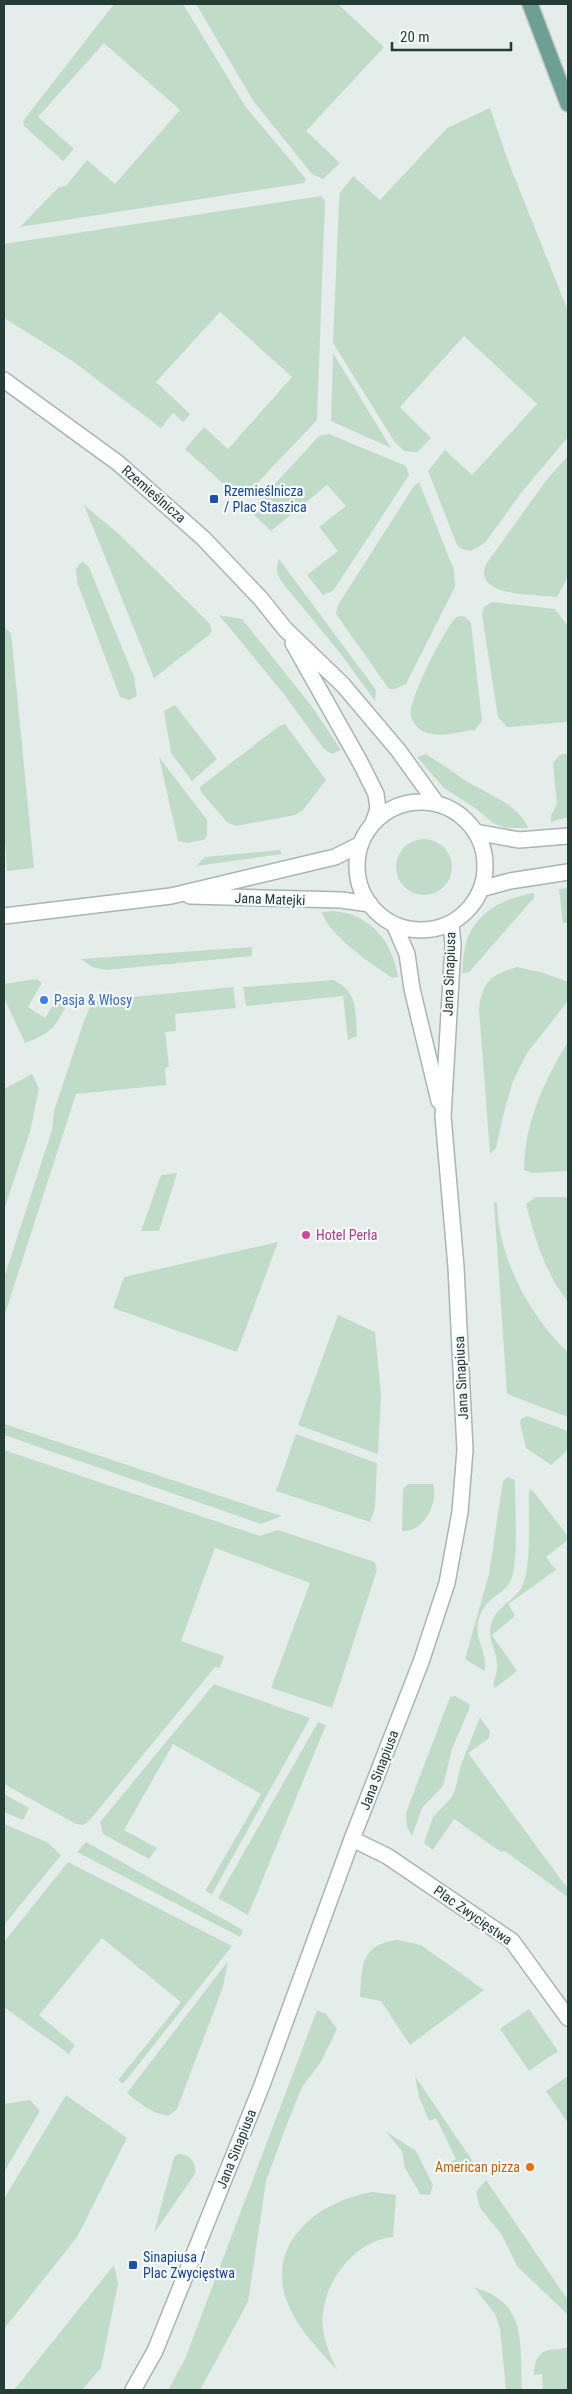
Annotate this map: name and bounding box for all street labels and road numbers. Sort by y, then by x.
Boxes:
street label: Rzemieślnicza [119,462,189,526]
street label: Jana Matejki [234,890,306,908]
street label: Jana Sinapiusa [440,932,458,1016]
street label: Jana Sinapiusa [451,1336,471,1420]
street label: Jana Sinapiusa [356,1728,402,1812]
street label: Plac Zwycięstwa [431,1882,515,1948]
street label: Jana Sinapiusa [213,2107,259,2191]

